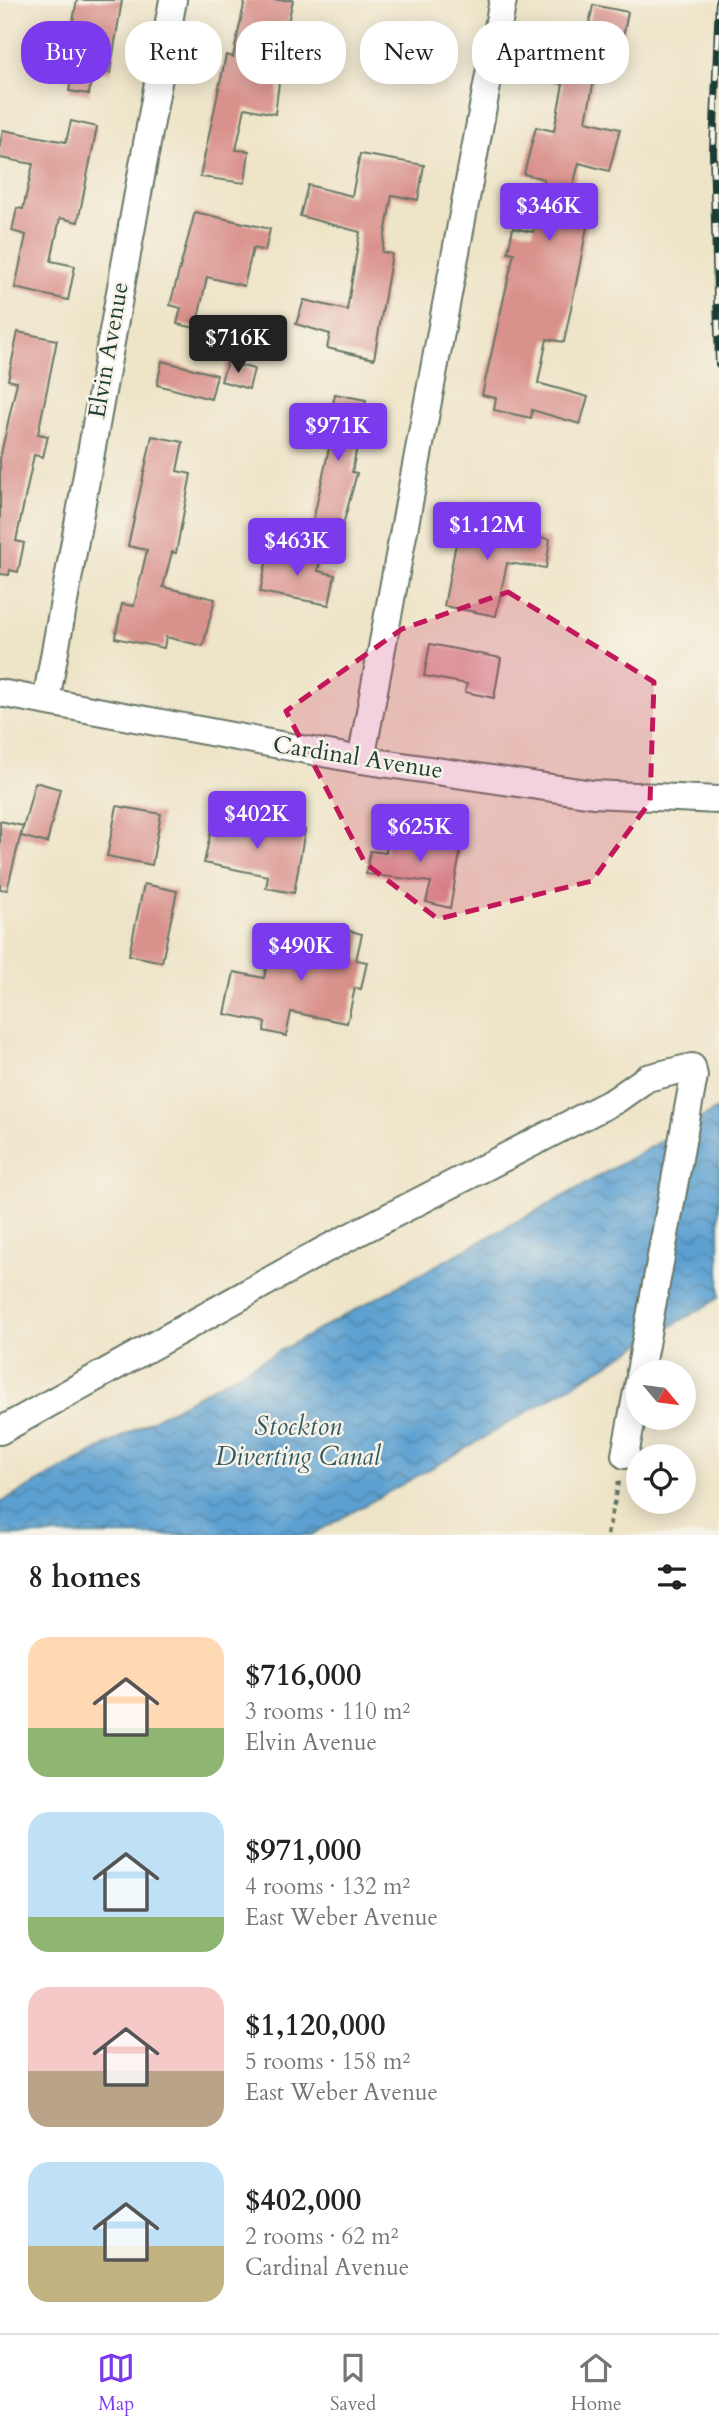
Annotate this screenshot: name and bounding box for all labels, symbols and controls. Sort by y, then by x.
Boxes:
chip: Buy [21,21,111,84]
chip: Rent [125,21,222,84]
chip: Filters [236,21,346,84]
chip: New [360,21,458,84]
chip: Apartment [472,21,629,84]
pin: $346K [500,184,598,243]
text: $346K [516,190,582,221]
street label: Elvin Avenue [80,279,137,421]
pin: $716K [189,316,287,375]
text: $716K [205,322,271,353]
pin: $971K [289,404,387,463]
text: $971K [305,410,371,441]
pin: $1.12M [430,503,544,562]
text: $1.12M [449,509,525,540]
pin: $463K [248,518,346,578]
text: $463K [264,525,330,556]
street label: Cardinal Avenue [271,728,445,787]
pin: $402K [208,792,306,851]
text: $402K [224,798,290,829]
pin: $625K [371,804,469,864]
text: $625K [387,811,453,842]
pin: $490K [252,923,350,983]
text: $490K [268,930,334,961]
north arrow [626,1360,696,1430]
map controls [626,1360,696,1514]
water label: Stockton Diverting Canal [215,1409,382,1474]
button: locate [626,1444,696,1514]
text: 8 homes [28,1557,141,1598]
icon: filters [653,1558,691,1596]
text: $716,000 [245,1655,361,1696]
icon: home [84,1665,168,1749]
text: 3 rooms · 110 m² [245,1696,410,1727]
text: Elvin Avenue [245,1727,377,1758]
text: $971,000 [245,1830,361,1871]
icon: home [84,1840,168,1924]
text: 4 rooms · 132 m² [245,1871,410,1902]
text: East Weber Avenue [245,1902,438,1933]
text: $1,120,000 [245,2005,386,2046]
icon: home [84,2015,168,2099]
text: 5 rooms · 158 m² [245,2046,410,2077]
text: East Weber Avenue [245,2077,438,2108]
text: $402,000 [245,2180,361,2221]
icon: home [84,2190,168,2274]
text: 2 rooms · 62 m² [245,2221,398,2252]
text: Cardinal Avenue [245,2252,409,2283]
tab: Map [97,2349,135,2417]
tab: Saved [330,2349,376,2417]
tab: Home [571,2349,622,2417]

